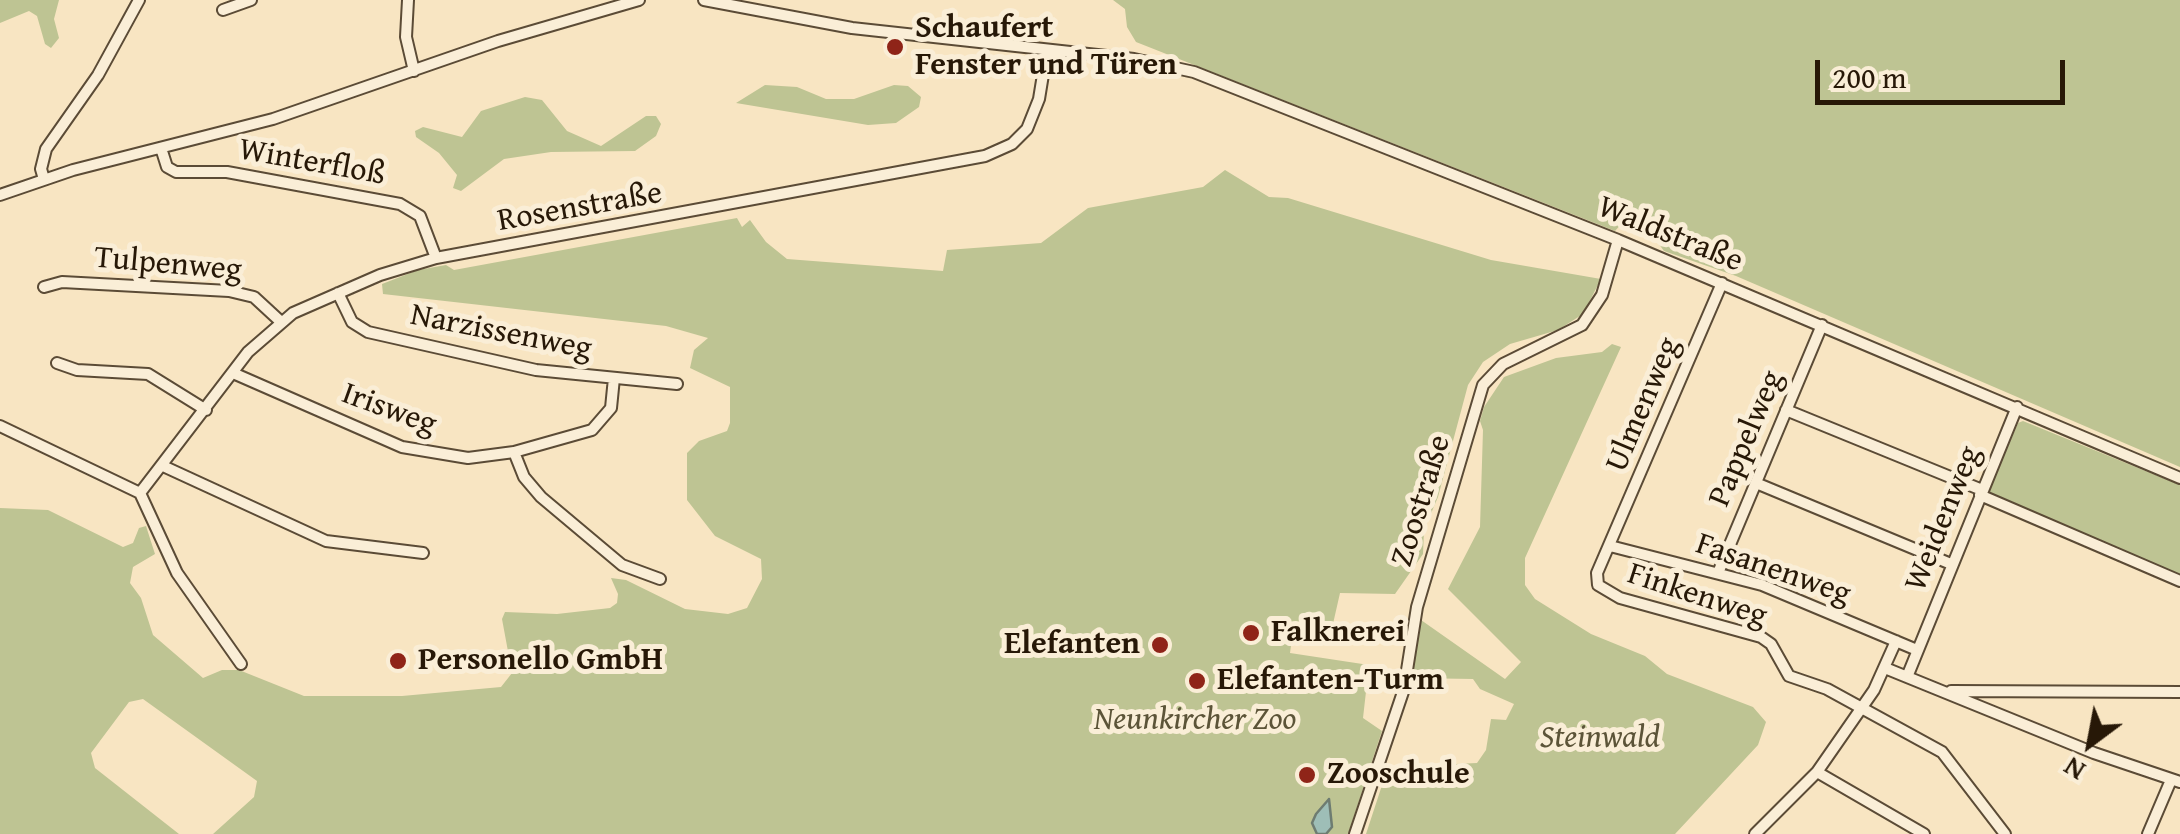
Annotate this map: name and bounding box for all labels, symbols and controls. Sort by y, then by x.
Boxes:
place label: Schaufert Fenster und Türen [915,10,1177,85]
marker: Schaufert Fenster und Türen [884,36,906,58]
scale bar [1820,40,2070,102]
text: 200 m [1832,55,1906,99]
street label: Winterfloß [236,131,388,195]
street label: Rosenstraße [495,175,665,241]
street label: Waldstraße [1592,189,1748,281]
street label: Tulpenweg [93,239,243,291]
street label: Narzissenweg [407,297,595,369]
street label: Ulmenweg [1599,332,1689,478]
street label: Pappelweg [1701,365,1793,513]
street label: Irisweg [337,375,441,445]
street label: Zoostraße [1384,431,1460,571]
street label: Weidenweg [1898,441,1990,597]
street label: Fasanenweg [1691,526,1855,614]
street label: Finkenweg [1623,555,1771,637]
place label: Falknerei [1271,614,1405,652]
marker: Falknerei [1240,622,1262,644]
place label: Elefanten [1004,626,1140,664]
marker: Elefanten [1149,634,1171,656]
place label: Personello GmbH [418,642,663,680]
marker: Personello GmbH [387,650,409,672]
place label: Elefanten-Turm [1217,662,1444,700]
marker: Elefanten-Turm [1186,670,1208,692]
north arrow [2040,694,2140,794]
park label: Neunkircher Zoo [1094,702,1296,740]
park label: Steinwald [1540,720,1660,758]
text: N [2055,748,2093,792]
place label: Zooschule [1327,756,1470,794]
marker: Zooschule [1296,764,1318,786]

